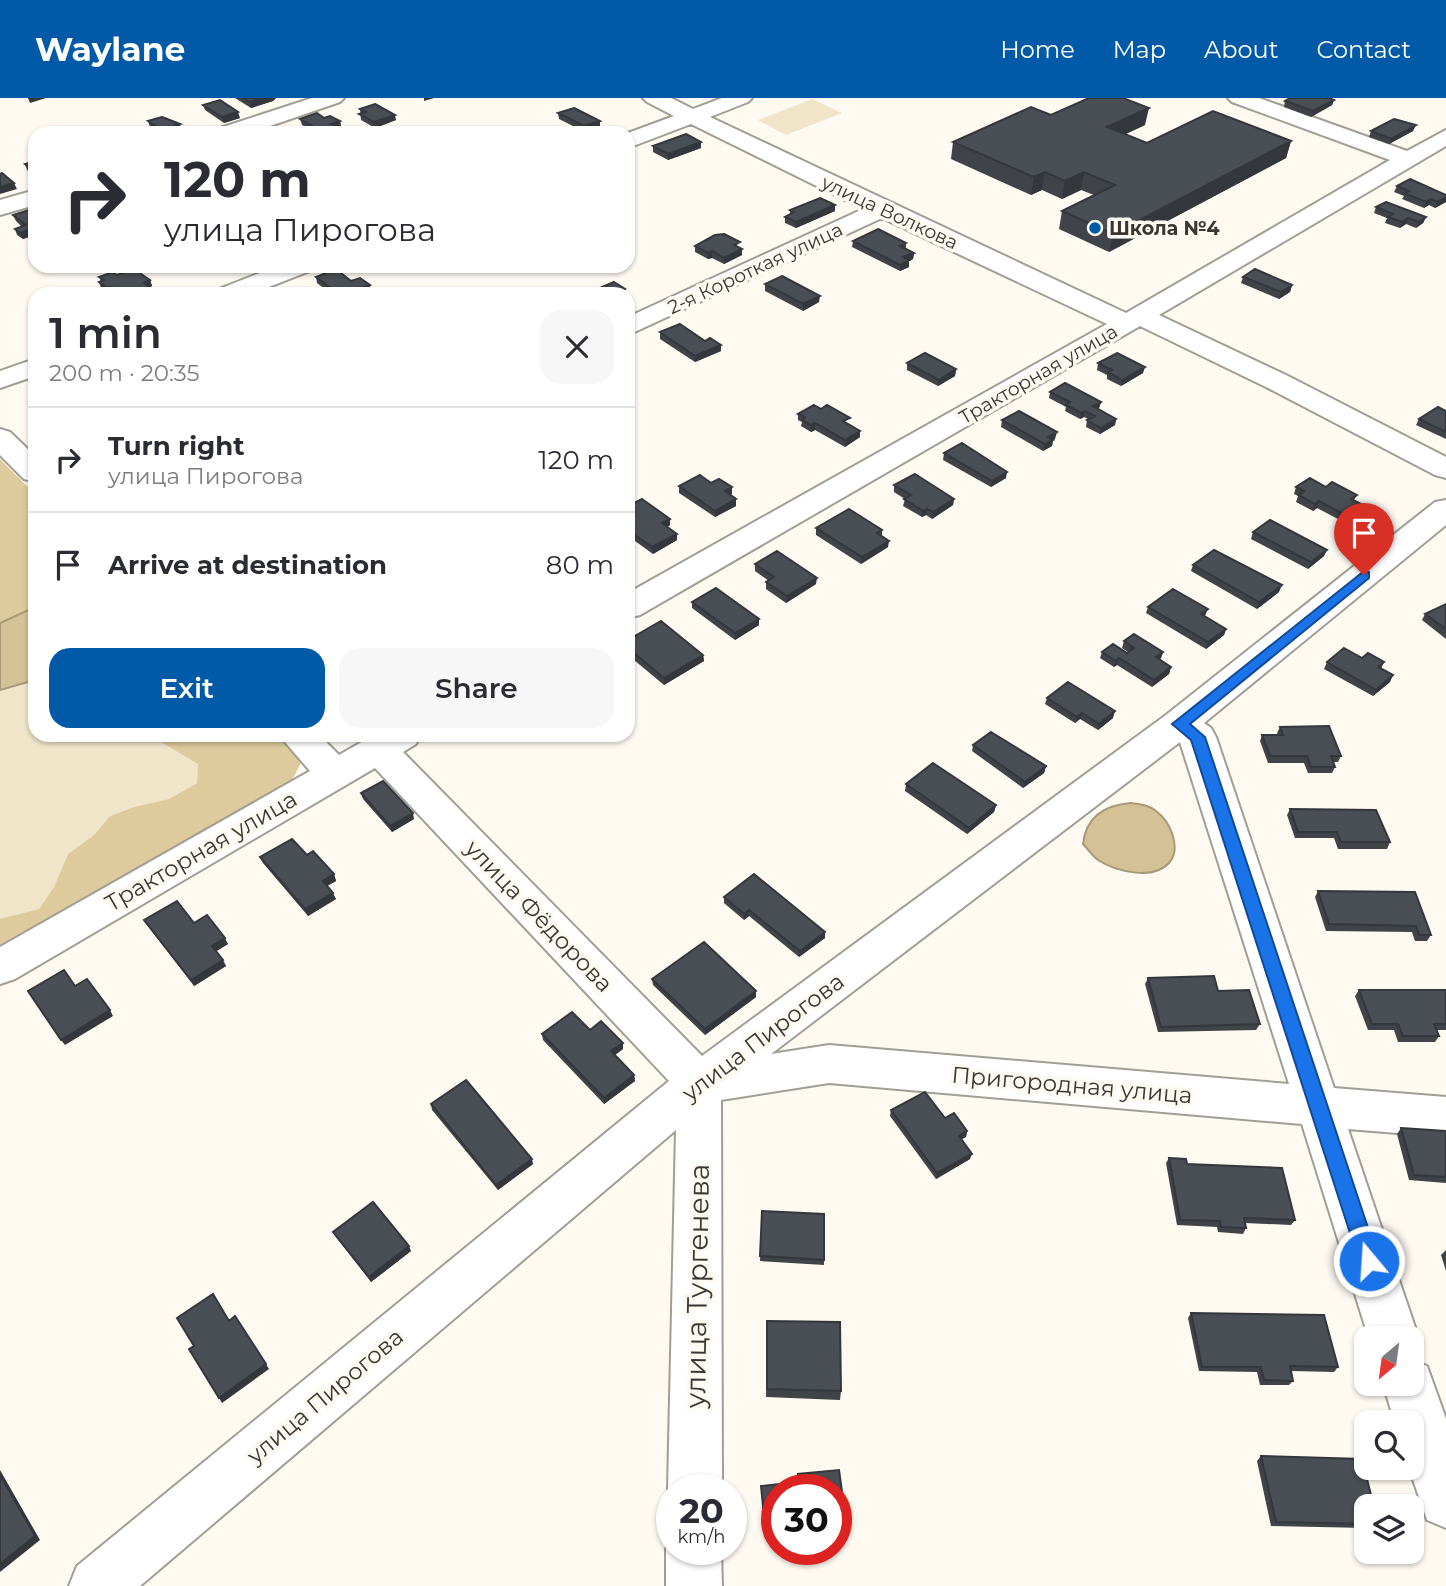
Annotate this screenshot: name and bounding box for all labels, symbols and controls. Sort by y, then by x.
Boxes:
text: Waylane [35,29,185,69]
text: Home [1000,35,1075,64]
text: Map [1113,35,1166,64]
text: About [1204,35,1278,64]
text: Contact [1316,35,1411,64]
text: 120 m [164,150,311,209]
icon: right [49,154,140,245]
street label: улица Волкова [817,170,962,254]
text: улица Пирогова [164,210,436,249]
place label: Школа №4 [1109,217,1220,240]
street label: 2-я Короткая улица [664,218,846,319]
marker: Школа №4 [1087,220,1103,236]
text: 1 min [49,307,162,359]
button: close [540,310,614,384]
street label: Тракторная улица [955,320,1122,429]
text: 200 m · 20:35 [49,359,200,387]
text: Turn right [108,430,244,462]
icon: right [49,441,87,479]
text: 120 m [538,444,614,476]
text: улица Пирогова [108,462,303,490]
pin [1334,503,1394,575]
icon: arrive [1345,514,1383,552]
icon: arrive [49,546,87,584]
text: Arrive at destination [108,549,387,581]
text: 80 m [546,549,614,581]
button: Exit [49,648,325,728]
button: Share [339,648,614,728]
street label: Тракторная улица [100,785,302,917]
street label: улица Фёдорова [459,834,619,998]
street label: улица Пирогова [676,967,849,1108]
street label: Пригородная улица [950,1061,1194,1109]
street label: улица Тургенева [678,1163,716,1410]
position arrow [1332,1224,1406,1298]
street label: улица Пирогова [240,1322,409,1470]
north arrow [1354,1326,1424,1396]
map controls [1354,1326,1424,1564]
button: search [1354,1410,1424,1480]
speed limit sign: 30 [761,1474,852,1565]
text: 20 [679,1489,724,1532]
button: layers [1354,1494,1424,1564]
text: km/h [677,1526,726,1548]

